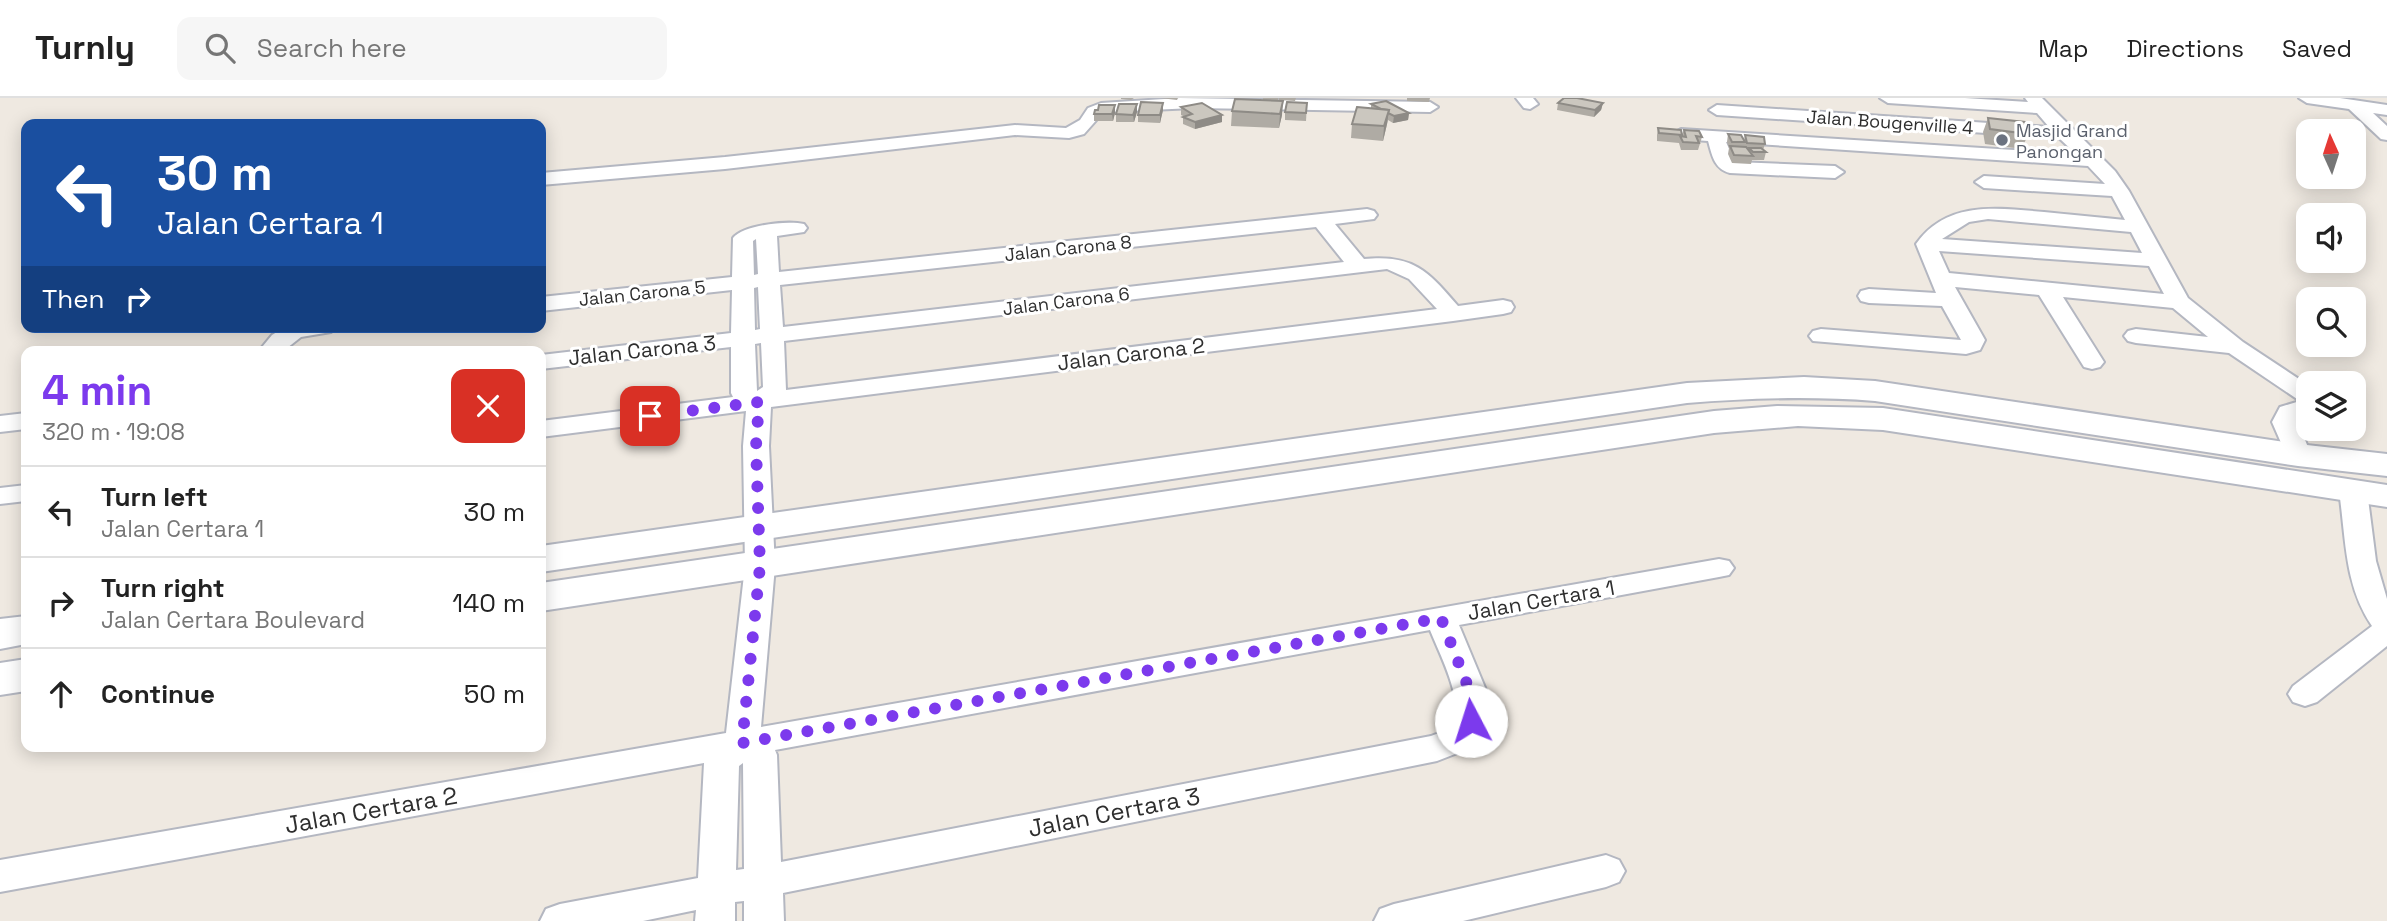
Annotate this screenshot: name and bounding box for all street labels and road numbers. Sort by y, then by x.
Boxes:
street label: Jalan Bougenville 4 [1806,105,1974,139]
street label: Jalan Carona 8 [1003,230,1133,266]
street label: Jalan Carona 5 [577,275,707,311]
street label: Jalan Carona 6 [1001,282,1131,320]
street label: Jalan Carona 3 [567,329,717,371]
street label: Jalan Carona 2 [1056,332,1206,376]
street label: Jalan Certara 1 [1465,574,1617,626]
street label: Jalan Certara 2 [282,780,460,840]
street label: Jalan Certara 3 [1025,780,1203,844]

